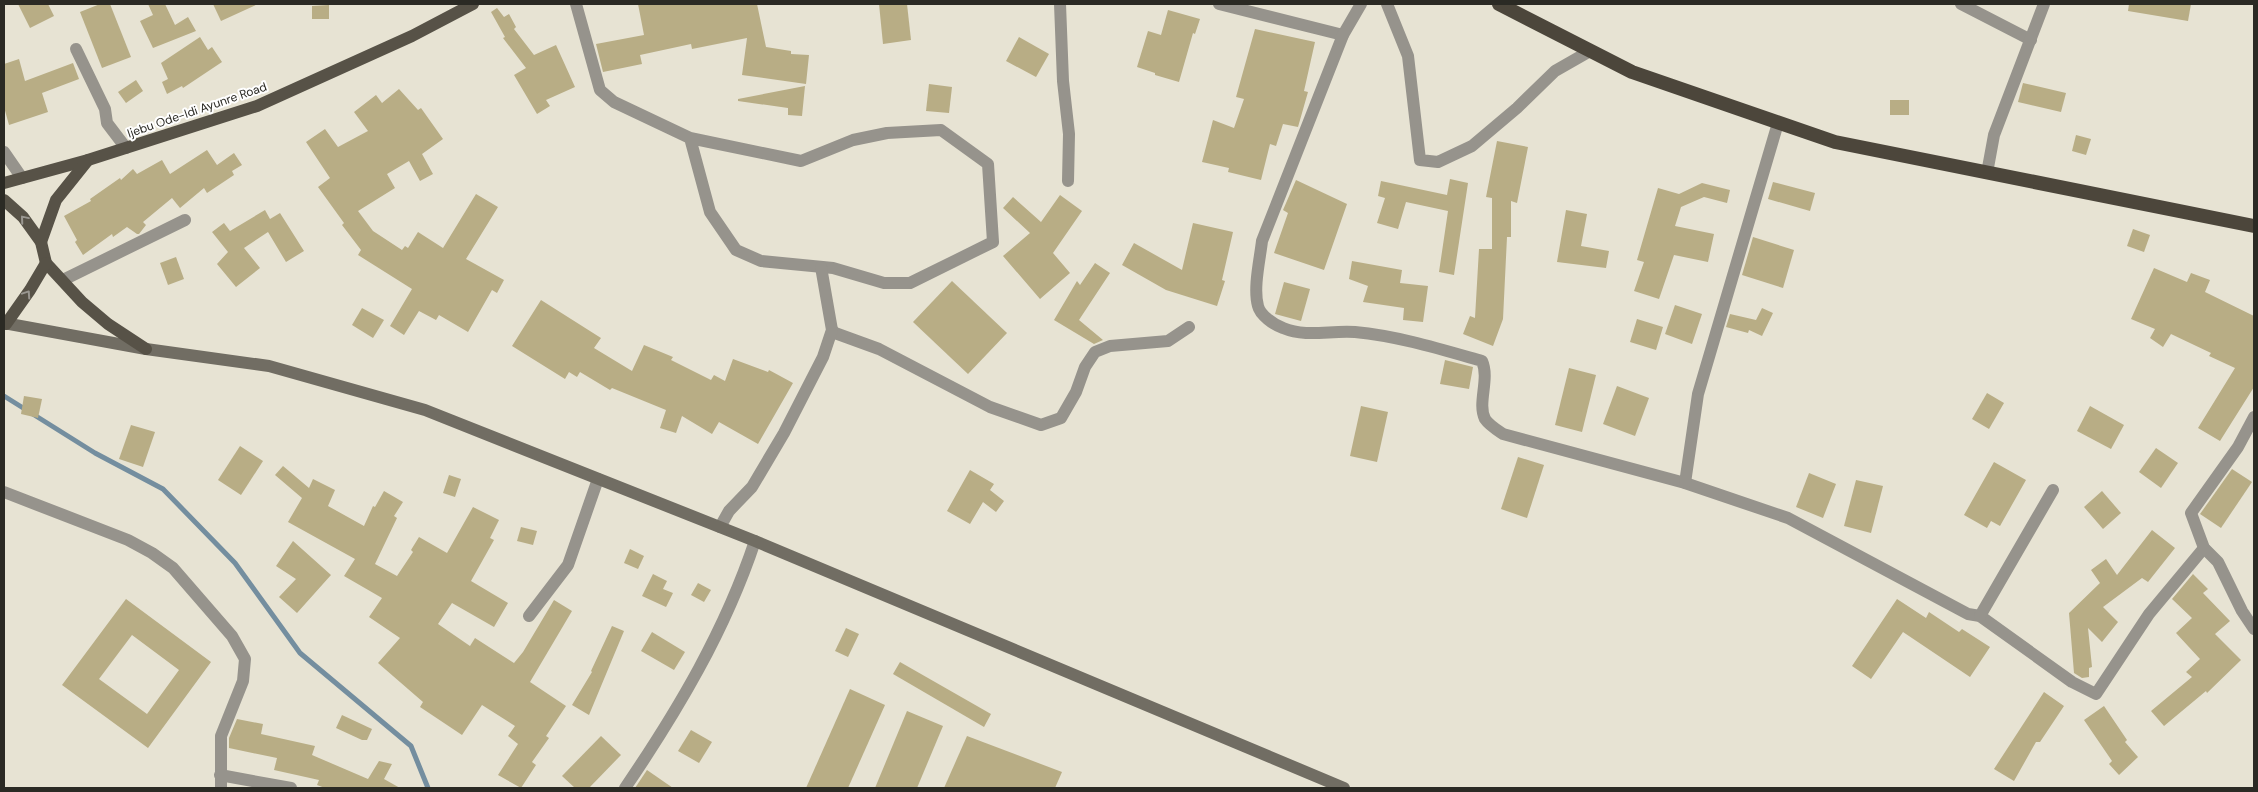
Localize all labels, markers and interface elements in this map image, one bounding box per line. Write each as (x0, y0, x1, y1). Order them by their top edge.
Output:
street label: Ijebu Ode-Idi Ayunre Road (125, 79, 269, 141)
one-way arrow (21, 216, 30, 225)
one-way arrow (21, 290, 30, 300)

